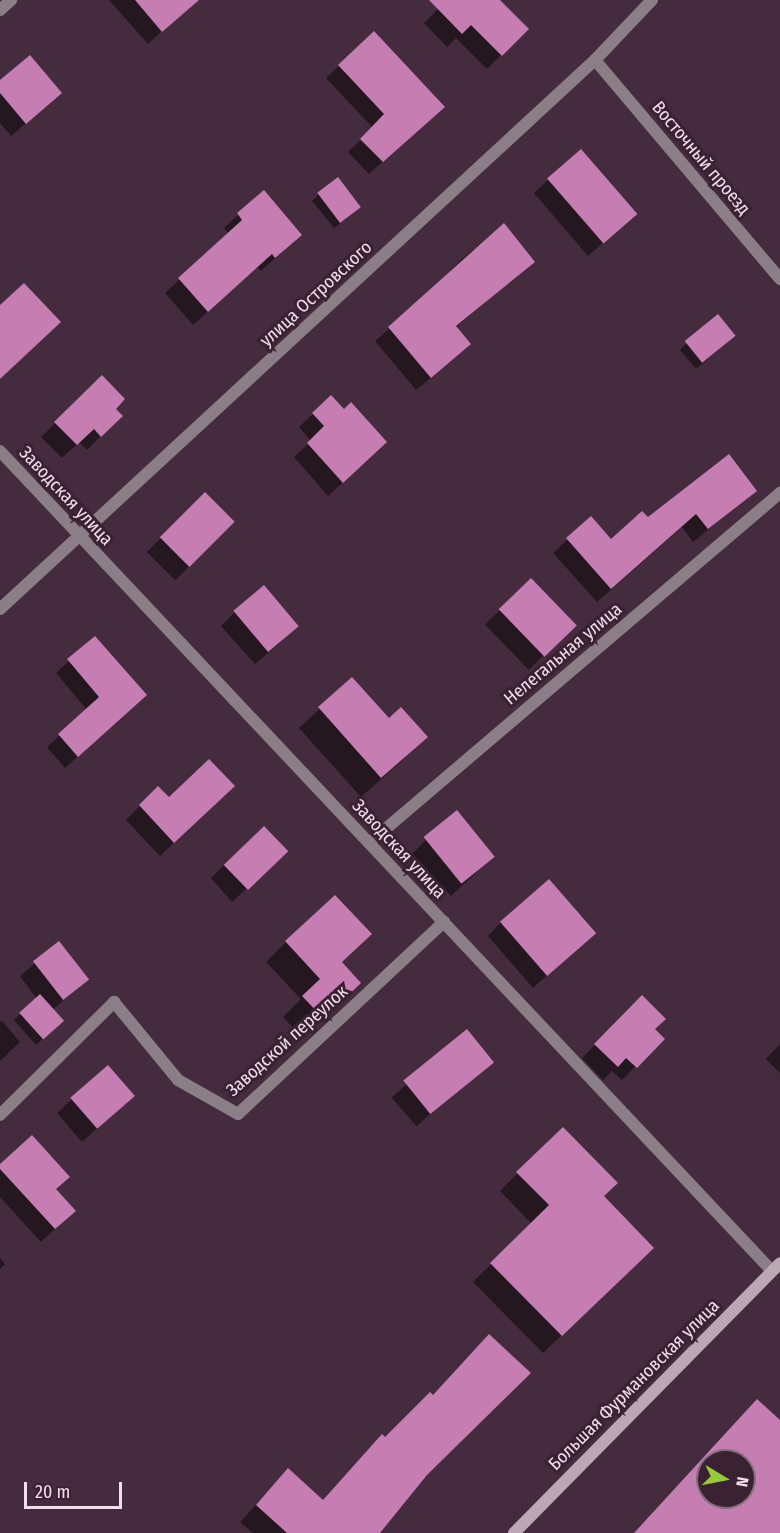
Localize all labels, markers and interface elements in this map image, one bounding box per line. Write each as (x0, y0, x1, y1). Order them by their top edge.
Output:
street label: Восточный проезд (647, 97, 755, 219)
street label: улица Островского (256, 237, 376, 351)
street label: Заводская улица (15, 442, 117, 550)
street label: Нелегальная улица (500, 598, 626, 710)
street label: Заводская улица (348, 795, 450, 903)
street label: Заводской переулок (222, 981, 352, 1101)
street label: Большая Фурмановская улица (544, 1295, 724, 1475)
north arrow (696, 1449, 756, 1509)
scale bar (27, 1470, 124, 1508)
text: N (732, 1475, 752, 1488)
text: 20 m (35, 1481, 70, 1503)

